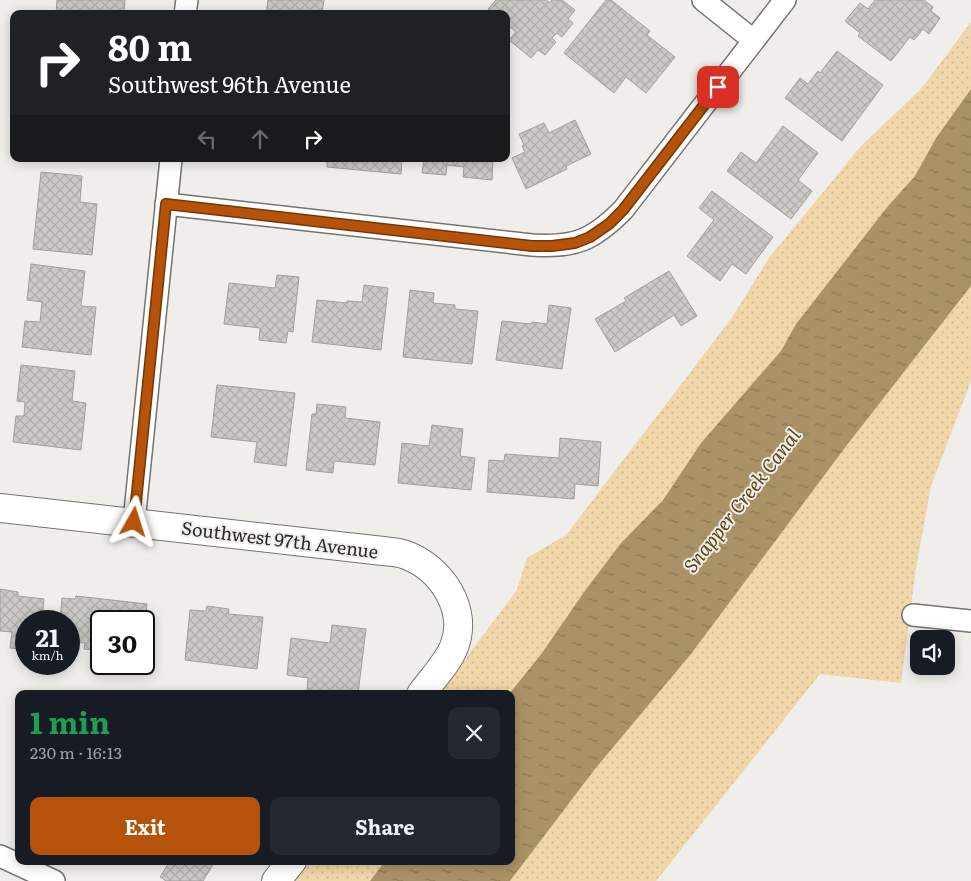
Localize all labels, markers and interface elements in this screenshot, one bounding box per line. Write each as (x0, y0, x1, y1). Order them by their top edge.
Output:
text: 80 m (108, 20, 192, 72)
icon: right (25, 30, 90, 95)
pin (697, 66, 739, 108)
text: Southwest 96th Avenue (108, 67, 351, 100)
icon: arrive (704, 73, 732, 101)
icon: left (193, 125, 221, 153)
icon: ahead (246, 125, 274, 153)
icon: right (299, 125, 327, 153)
water label: Snapper Creek Canal (676, 422, 807, 578)
position arrow (107, 495, 159, 547)
street label: Southwest 97th Avenue (180, 514, 380, 564)
speed limit sign: 30 (90, 610, 155, 675)
text: 21 (36, 618, 59, 655)
map controls (910, 630, 955, 675)
button: sound (910, 630, 955, 675)
text: km/h (32, 646, 63, 664)
text: 1 min (30, 699, 110, 743)
button: close (448, 707, 500, 759)
text: 230 m · 16:13 (30, 740, 122, 764)
button: Exit (30, 797, 260, 855)
button: Share (270, 797, 500, 855)

